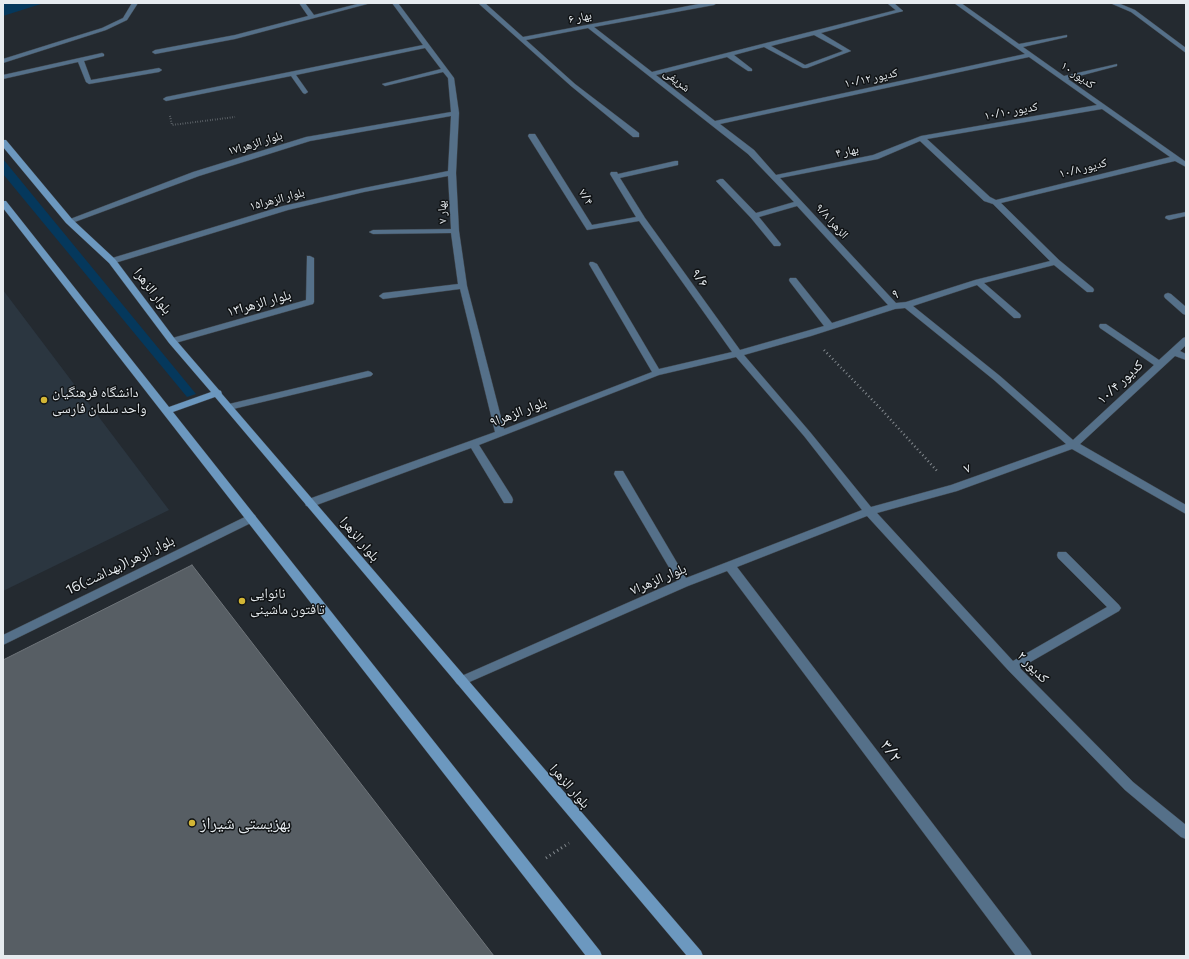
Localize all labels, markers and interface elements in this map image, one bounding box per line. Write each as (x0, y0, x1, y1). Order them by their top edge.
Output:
street label: بهار ۶ (567, 8, 593, 26)
street label: کدیور ۱۰ (1058, 58, 1098, 92)
street label: شریفی (661, 65, 693, 95)
street label: کدیور ۱۰/۱۲ (843, 65, 899, 91)
street label: کدیور ۱۰/۱۰ (983, 99, 1039, 123)
street label: بلوار الزهرا۱۷ (226, 128, 284, 158)
street label: بهار ۴ (834, 142, 860, 160)
street label: کدیور ۱۰/۸ (1058, 155, 1108, 181)
street label: بلوار الزهرا۱۵ (248, 185, 306, 213)
street label: ۷/۴ (576, 186, 596, 208)
street label: بهار ۷ (434, 200, 450, 224)
street label: الزهرا ۹/۸ (812, 200, 852, 242)
street label: بلوار الزهرا (130, 265, 176, 317)
street label: ۹/۶ (688, 265, 712, 291)
street label: ۹ (890, 285, 900, 303)
street label: بلوار الزهرا۱۳ (225, 286, 293, 320)
street label: کدیور ۱۰/۴ (1093, 356, 1147, 408)
place label: دانشگاه فرهنگیان واحد سلمان فارسی (52, 384, 147, 416)
street label: بلوار الزهرا۹ (487, 393, 549, 431)
marker: دانشگاه فرهنگیان واحد سلمان فارسی (39, 395, 49, 405)
street label: ۷ (961, 459, 973, 477)
street label: بلوار الزهرا (336, 513, 384, 565)
street label: 16بلوار الزهرا(بهداشت) (63, 532, 177, 598)
street label: بلوار الزهرا۷ (627, 560, 689, 598)
place label: نانوایی تافتون ماشینی (250, 585, 325, 618)
marker: نانوایی تافتون ماشینی (237, 596, 247, 606)
street label: ۲ کدیور (1014, 647, 1052, 687)
street label: ۳/۲ (876, 736, 906, 766)
street label: بلوار الزهرا (546, 760, 594, 812)
place label: بهزیستی شیراز (200, 813, 291, 833)
marker: بهزیستی شیراز (187, 818, 197, 828)

